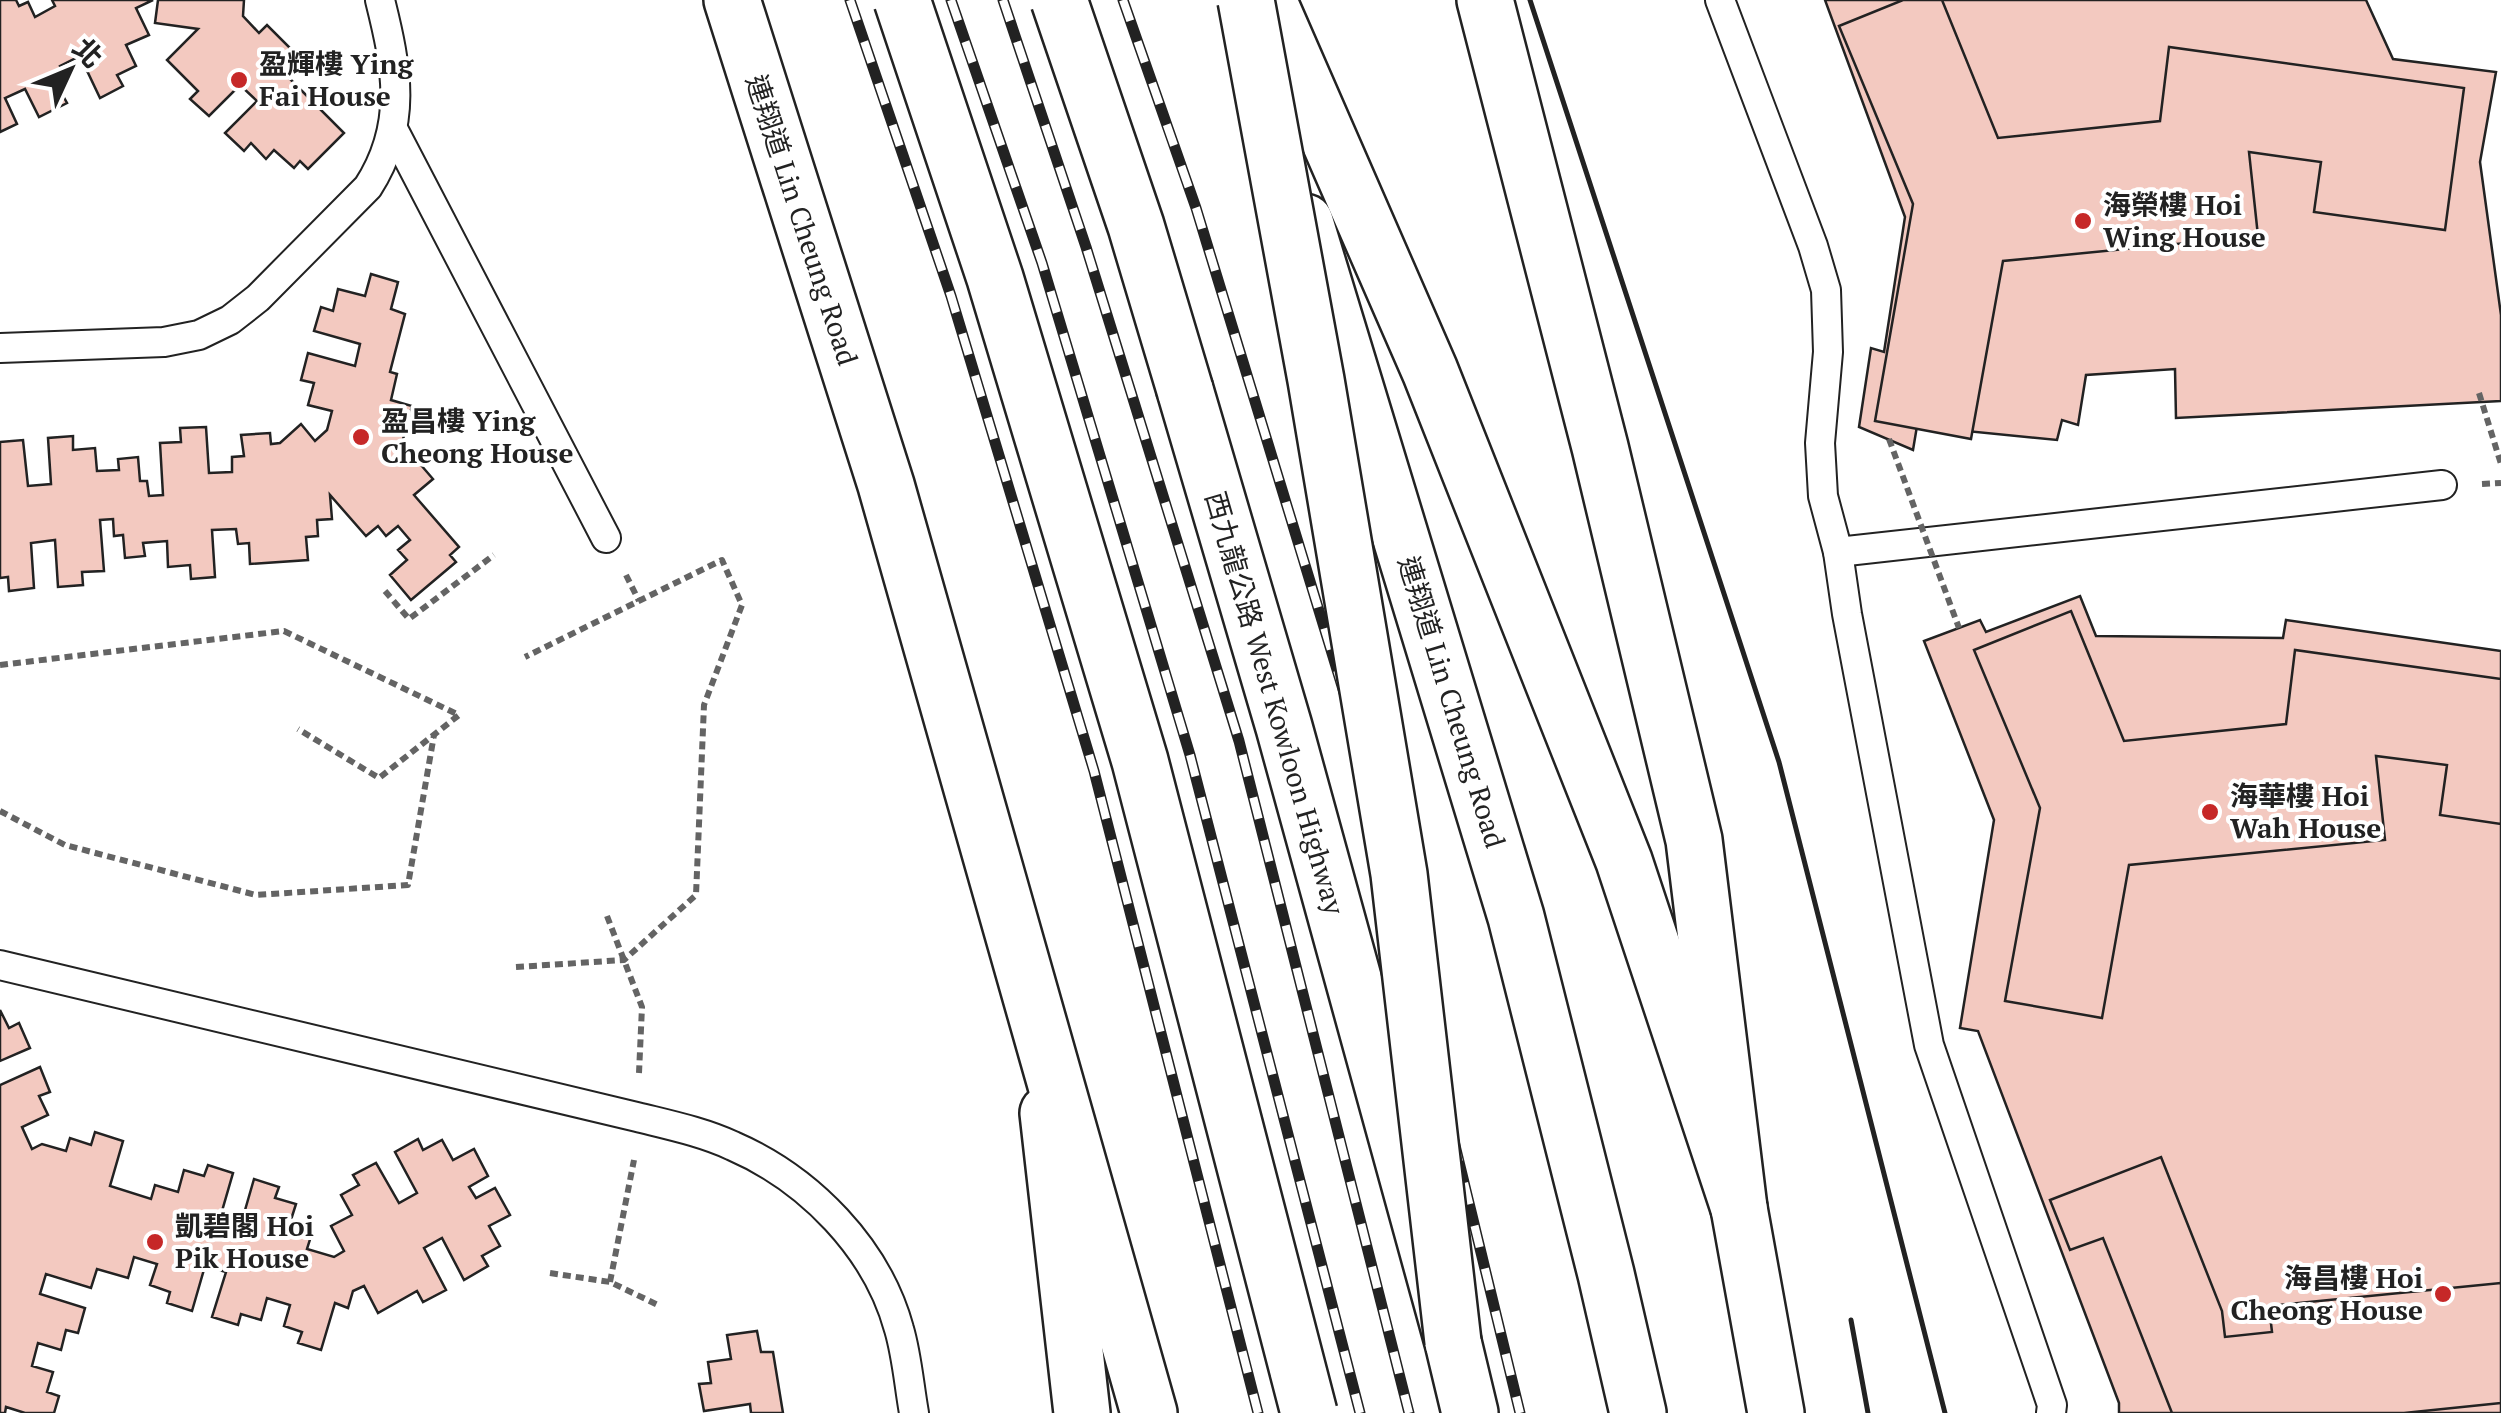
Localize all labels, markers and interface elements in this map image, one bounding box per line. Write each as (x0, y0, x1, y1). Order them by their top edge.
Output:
north arrow (20, 20, 120, 120)
text: 北 (65, 29, 111, 75)
place label: 盈輝樓 Ying Fai House (259, 45, 414, 114)
marker: 盈輝樓 Ying Fai House (228, 69, 250, 91)
street label: 連翔道 Lin Cheung Road (738, 70, 867, 370)
place label: 海榮樓 Hoi Wing House (2103, 186, 2266, 255)
marker: 海榮樓 Hoi Wing House (2072, 210, 2094, 232)
place label: 盈昌樓 Ying Cheong House (381, 402, 574, 471)
marker: 盈昌樓 Ying Cheong House (350, 426, 372, 448)
street label: 西九龍公路 West Kowloon Highway (1197, 487, 1354, 919)
street label: 連翔道 Lin Cheung Road (1390, 551, 1515, 852)
place label: 海華樓 Hoi Wah House (2230, 777, 2381, 846)
marker: 海華樓 Hoi Wah House (2199, 801, 2221, 823)
place label: 凱碧閣 Hoi Pik House (175, 1207, 314, 1276)
marker: 凱碧閣 Hoi Pik House (144, 1231, 166, 1253)
place label: 海昌樓 Hoi Cheong House (2230, 1259, 2423, 1328)
marker: 海昌樓 Hoi Cheong House (2432, 1283, 2454, 1305)

